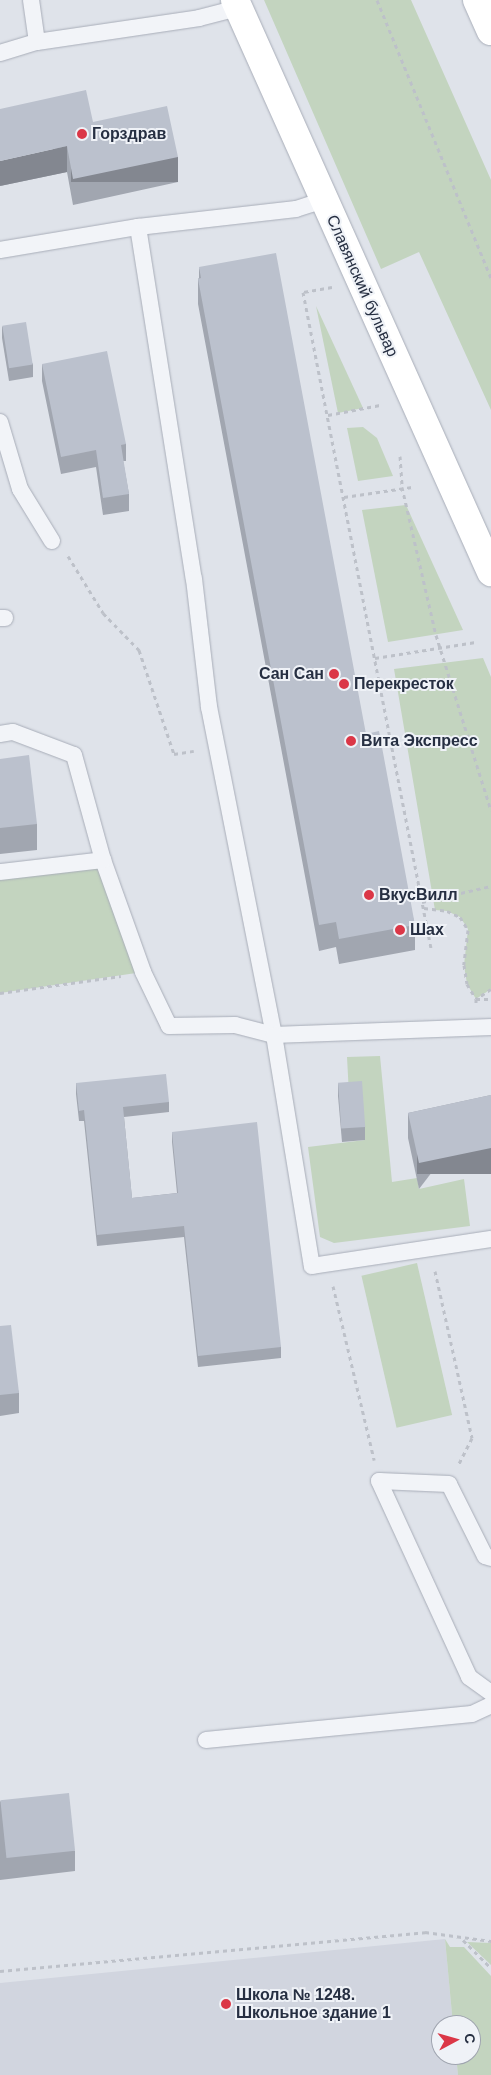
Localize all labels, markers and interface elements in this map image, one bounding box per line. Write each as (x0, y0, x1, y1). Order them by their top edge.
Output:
place label: Горздрав (92, 124, 166, 144)
marker: Горздрав (76, 128, 88, 140)
street label: Славянский бульвар (322, 212, 402, 360)
place label: Сан Сан (259, 664, 324, 684)
marker: Сан Сан (328, 668, 340, 680)
place label: Перекресток (354, 674, 454, 694)
marker: Перекресток (338, 678, 350, 690)
place label: Вита Экспресс (361, 731, 478, 751)
marker: Вита Экспресс (345, 735, 357, 747)
place label: ВкусВилл (379, 885, 458, 905)
marker: ВкусВилл (363, 889, 375, 901)
place label: Шах (410, 920, 444, 940)
marker: Шах (394, 924, 406, 936)
place label: Школа № 1248. Школьное здание 1 (236, 1985, 391, 2023)
marker: Школа № 1248. Школьное здание 1 (220, 1998, 232, 2010)
north arrow (431, 2015, 481, 2065)
text: С (461, 2033, 478, 2044)

